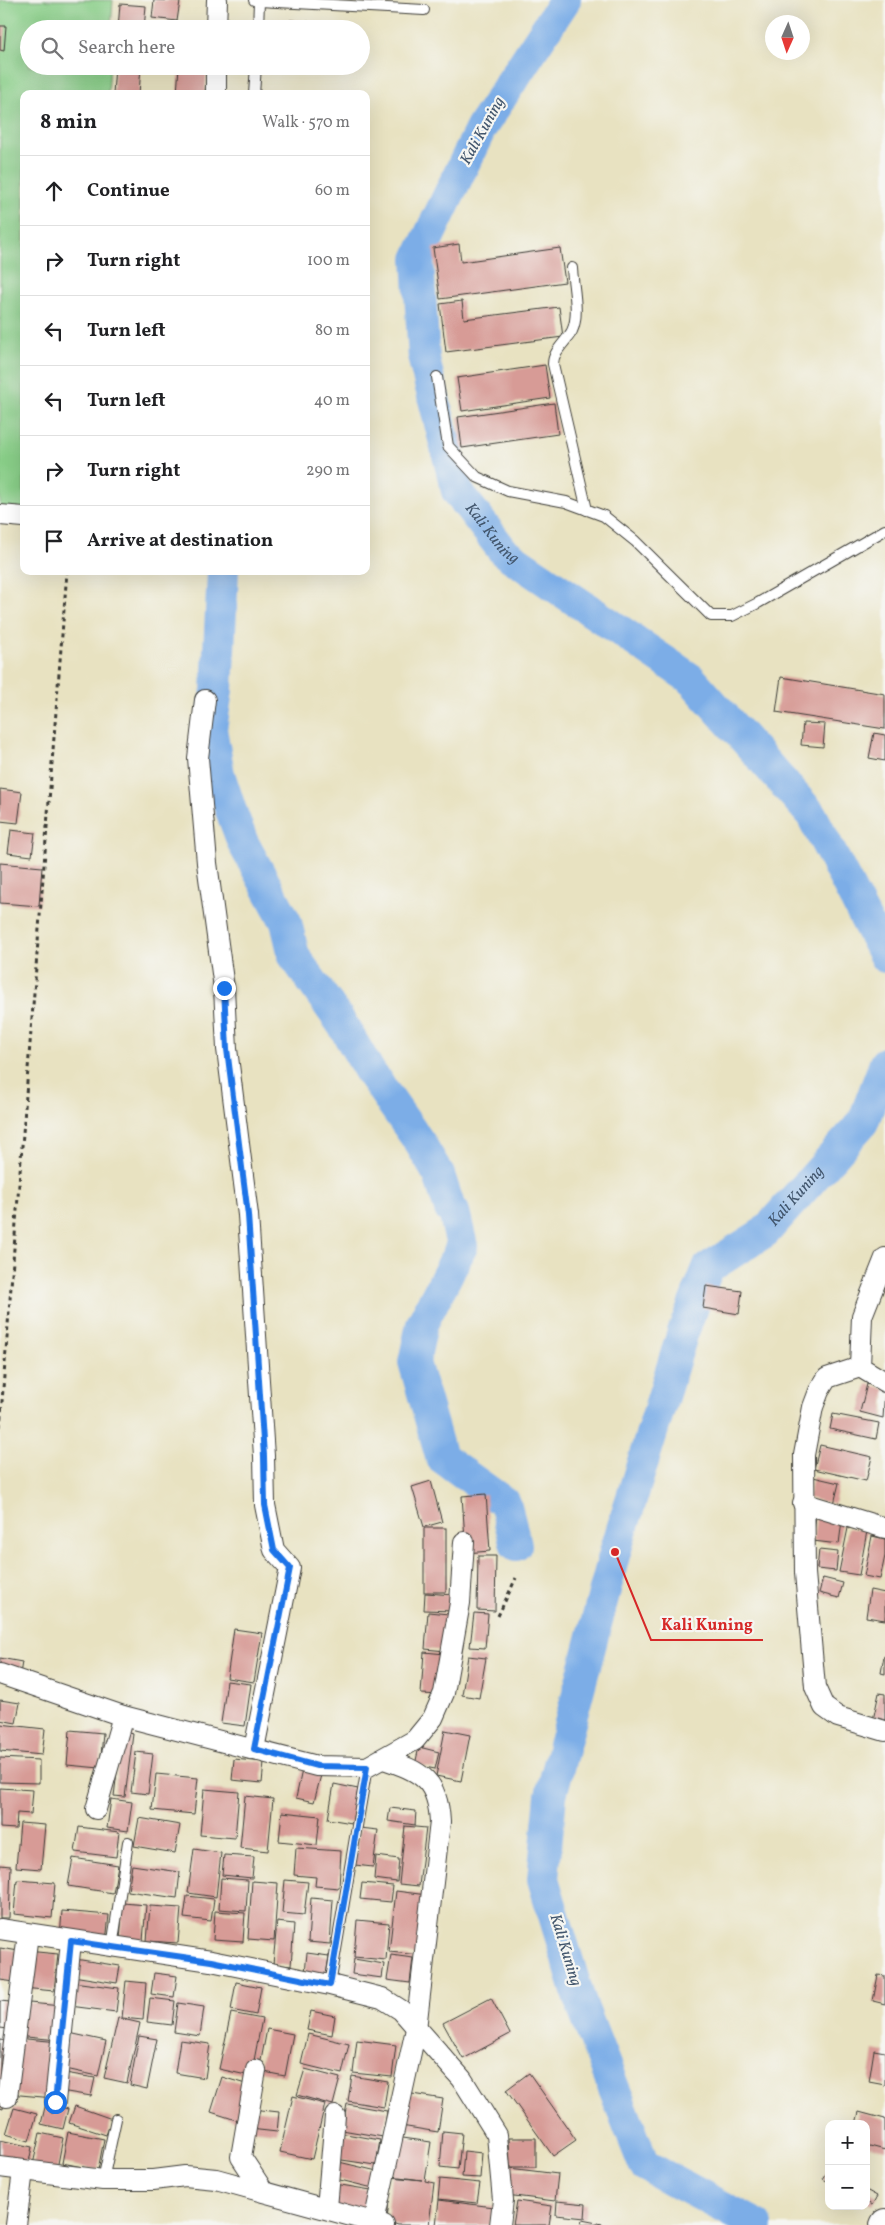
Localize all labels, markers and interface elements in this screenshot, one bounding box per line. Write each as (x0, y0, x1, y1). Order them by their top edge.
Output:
north arrow (765, 15, 810, 60)
search box (20, 20, 370, 75)
icon: search (38, 34, 66, 62)
text: Search here (78, 35, 175, 61)
water label: Kali Kuning (455, 93, 511, 169)
text: 8 min (40, 108, 97, 137)
text: Walk · 570 m (262, 112, 350, 134)
icon: ahead (40, 177, 68, 205)
text: Continue (87, 178, 170, 204)
text: 60 m (315, 180, 350, 202)
icon: right (40, 247, 68, 275)
text: Turn right (87, 248, 180, 274)
text: 100 m (307, 250, 350, 272)
icon: left (40, 317, 68, 345)
text: Turn left (87, 318, 166, 344)
text: 80 m (315, 320, 350, 342)
icon: left (40, 387, 68, 415)
text: Turn left (87, 388, 166, 414)
text: 40 m (314, 390, 350, 412)
icon: right (40, 457, 68, 485)
text: Turn right (87, 458, 180, 484)
text: 290 m (306, 460, 350, 482)
water label: Kali Kuning (459, 499, 523, 570)
icon: arrive (40, 527, 68, 555)
text: Arrive at destination (87, 528, 273, 554)
route end (213, 977, 236, 1000)
water label: Kali Kuning (764, 1161, 830, 1232)
callout: Kali Kuning (651, 1609, 763, 1640)
text: Kali Kuning (661, 1615, 753, 1637)
water label: Kali Kuning (544, 1911, 586, 1989)
route start (44, 2091, 67, 2114)
map controls (825, 2120, 870, 2210)
button: + (825, 2120, 870, 2165)
button: − (825, 2165, 870, 2210)

